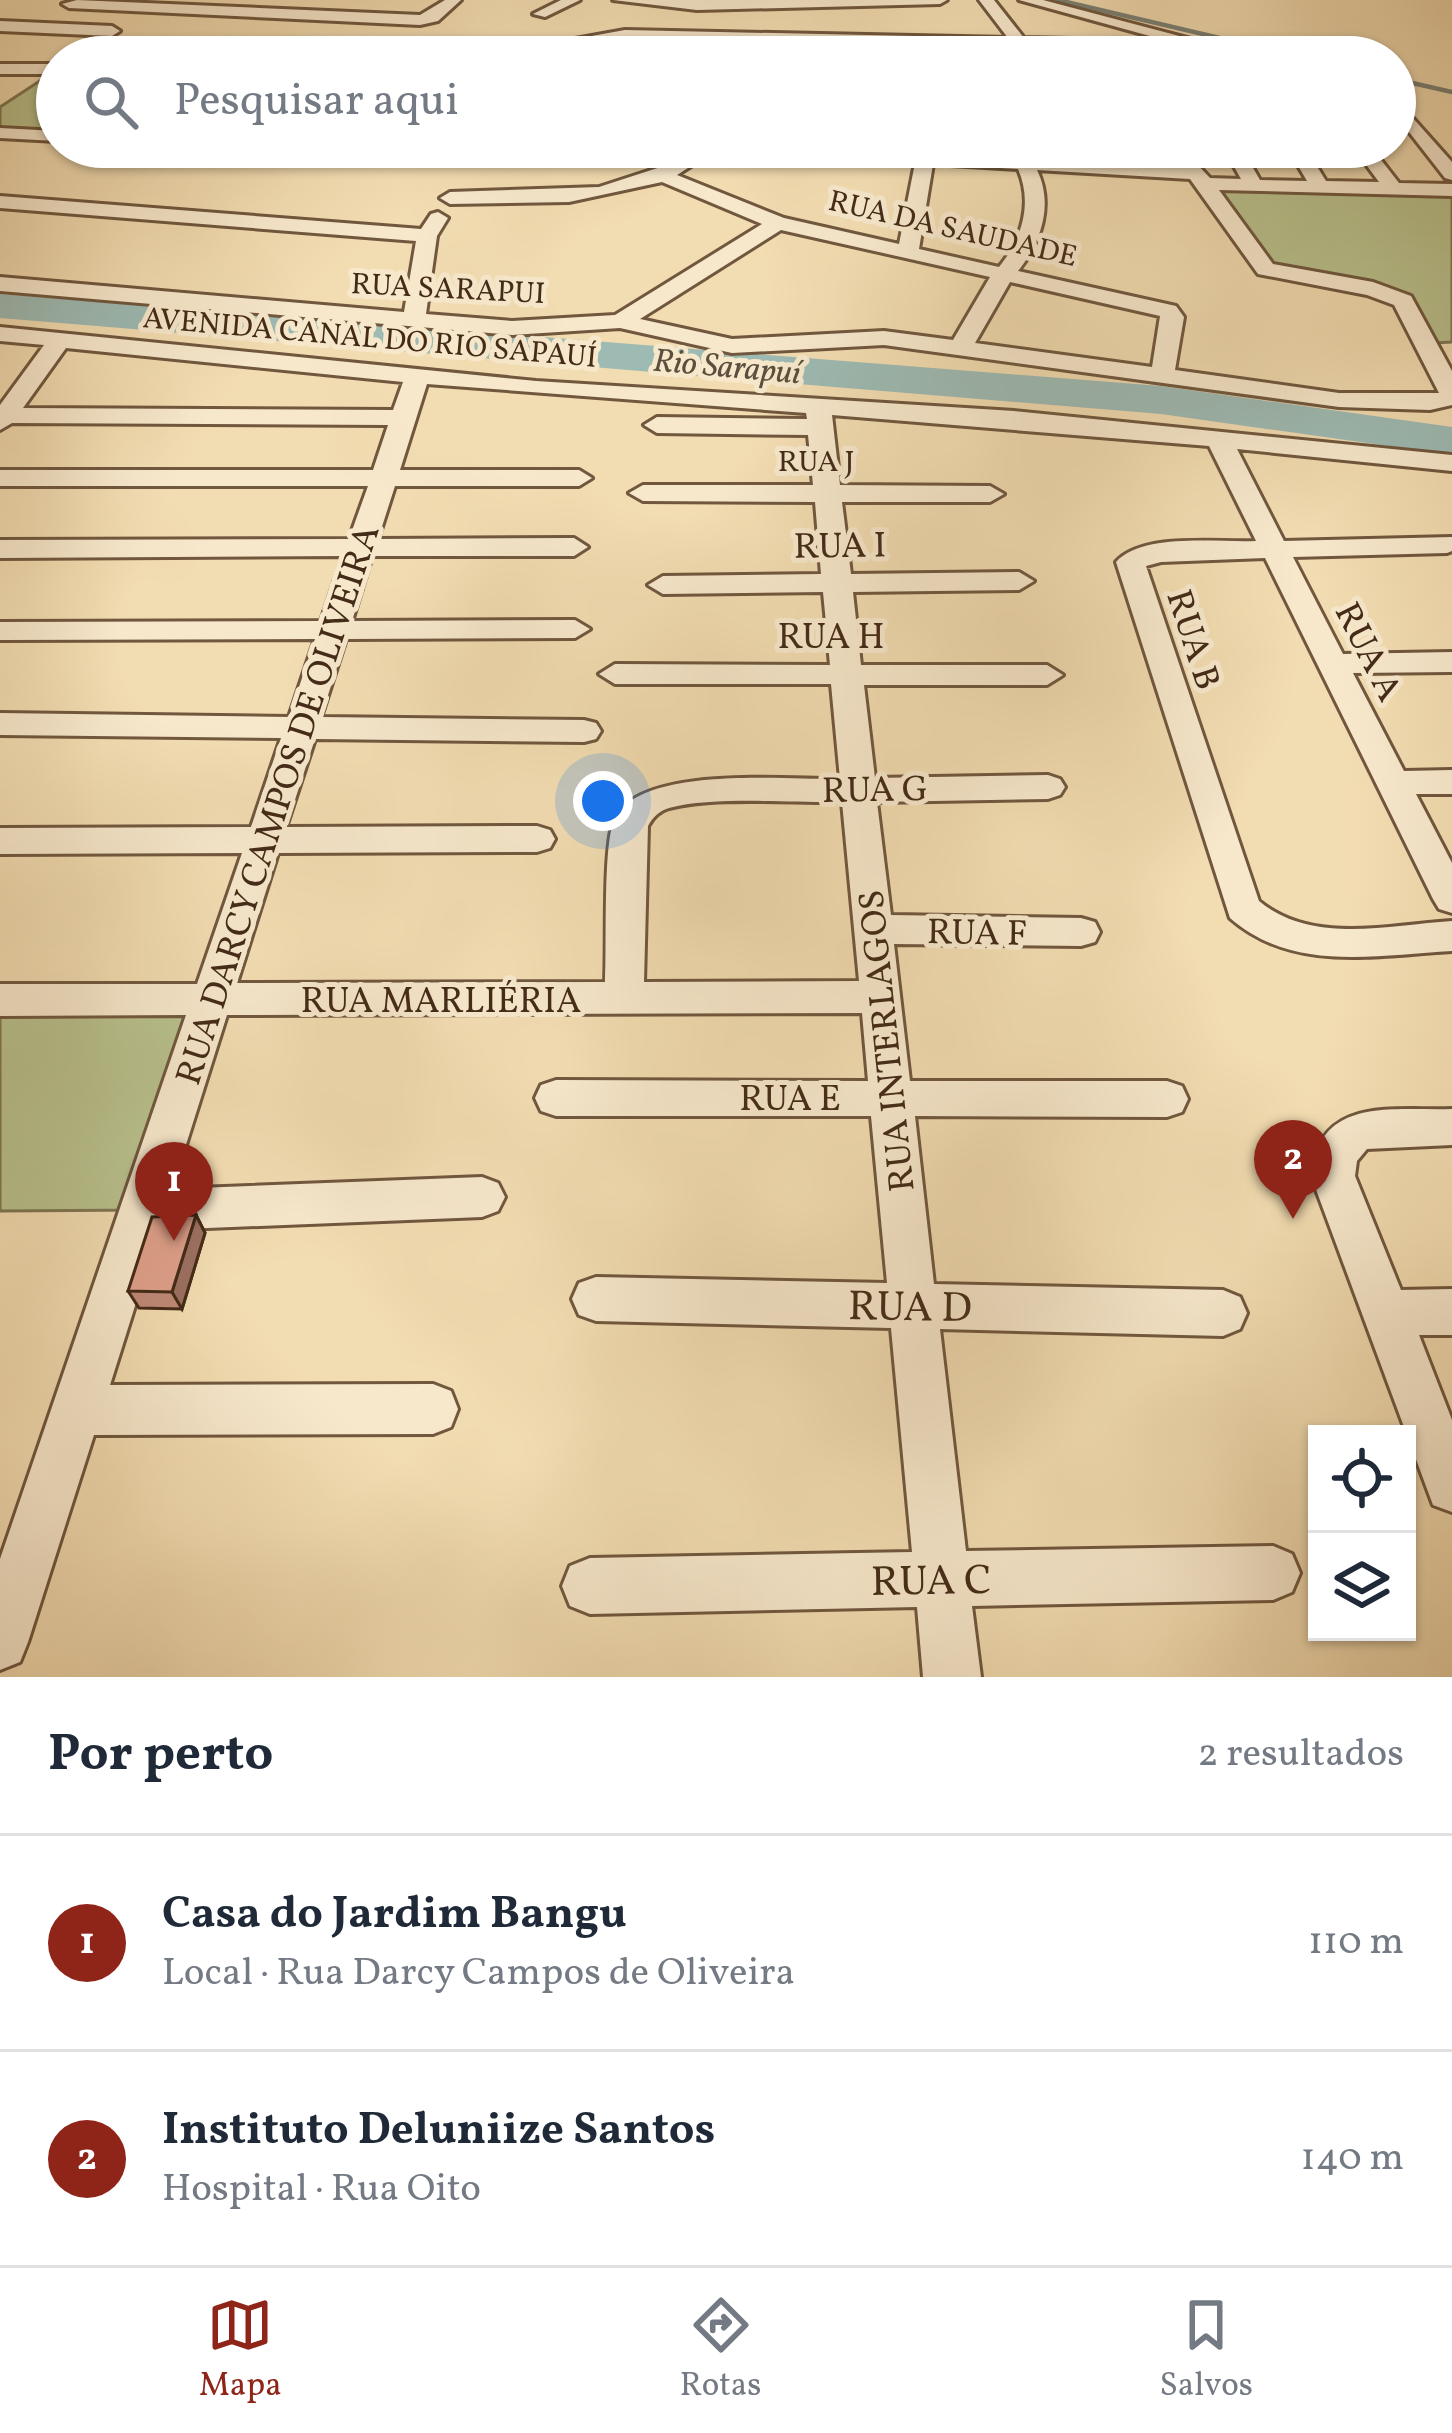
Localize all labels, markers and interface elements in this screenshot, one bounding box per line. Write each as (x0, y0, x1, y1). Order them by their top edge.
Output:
search box (36, 36, 1416, 168)
icon: search (78, 69, 144, 135)
text: Pesquisar aqui (174, 71, 459, 134)
street label: RUA DA SAUDADE (824, 181, 1081, 279)
street label: RUA SARAPUI (350, 264, 546, 316)
street label: AVENIDA CANAL DO RIO SAPAUÍ (141, 298, 599, 380)
water label: Rio Sarapuí (651, 340, 805, 399)
street label: RUA J (778, 442, 854, 484)
street label: RUA DARCY CAMPOS DE OLIVEIRA (165, 519, 394, 1092)
street label: RUA I (793, 522, 887, 574)
street label: RUA B (1152, 584, 1231, 697)
street label: RUA A (1320, 595, 1413, 711)
street label: RUA H (777, 614, 885, 664)
street label: RUA G (821, 766, 929, 818)
your location (573, 771, 633, 831)
street label: RUA INTERLAGOS (848, 887, 930, 1194)
street label: RUA F (926, 909, 1027, 961)
street label: RUA MARLIÉRIA (301, 978, 581, 1028)
street label: RUA E (739, 1076, 841, 1126)
pin: 2 (1254, 1120, 1332, 1219)
pin: 1 (135, 1142, 213, 1241)
street label: RUA D (847, 1279, 972, 1340)
map controls (1308, 1425, 1416, 1641)
button: locate (1308, 1425, 1416, 1533)
button: layers (1308, 1533, 1416, 1641)
street label: RUA C (870, 1553, 992, 1614)
text: Por perto (48, 1720, 273, 1791)
text: 2 resultados (1198, 1728, 1404, 1782)
text: Casa do Jardim Bangu (162, 1884, 627, 1947)
text: 1 (79, 1916, 95, 1970)
text: 110 m (1308, 1916, 1404, 1970)
text: Local · Rua Darcy Campos de Oliveira (162, 1947, 795, 2001)
text: Instituto Deluniize Santos (162, 2100, 715, 2163)
text: 2 (77, 2132, 97, 2186)
text: 140 m (1301, 2132, 1404, 2186)
text: Hospital · Rua Oito (162, 2163, 481, 2217)
tab: Mapa (199, 2292, 282, 2410)
tab: Rotas (680, 2292, 761, 2410)
tab: Salvos (1160, 2292, 1253, 2410)

